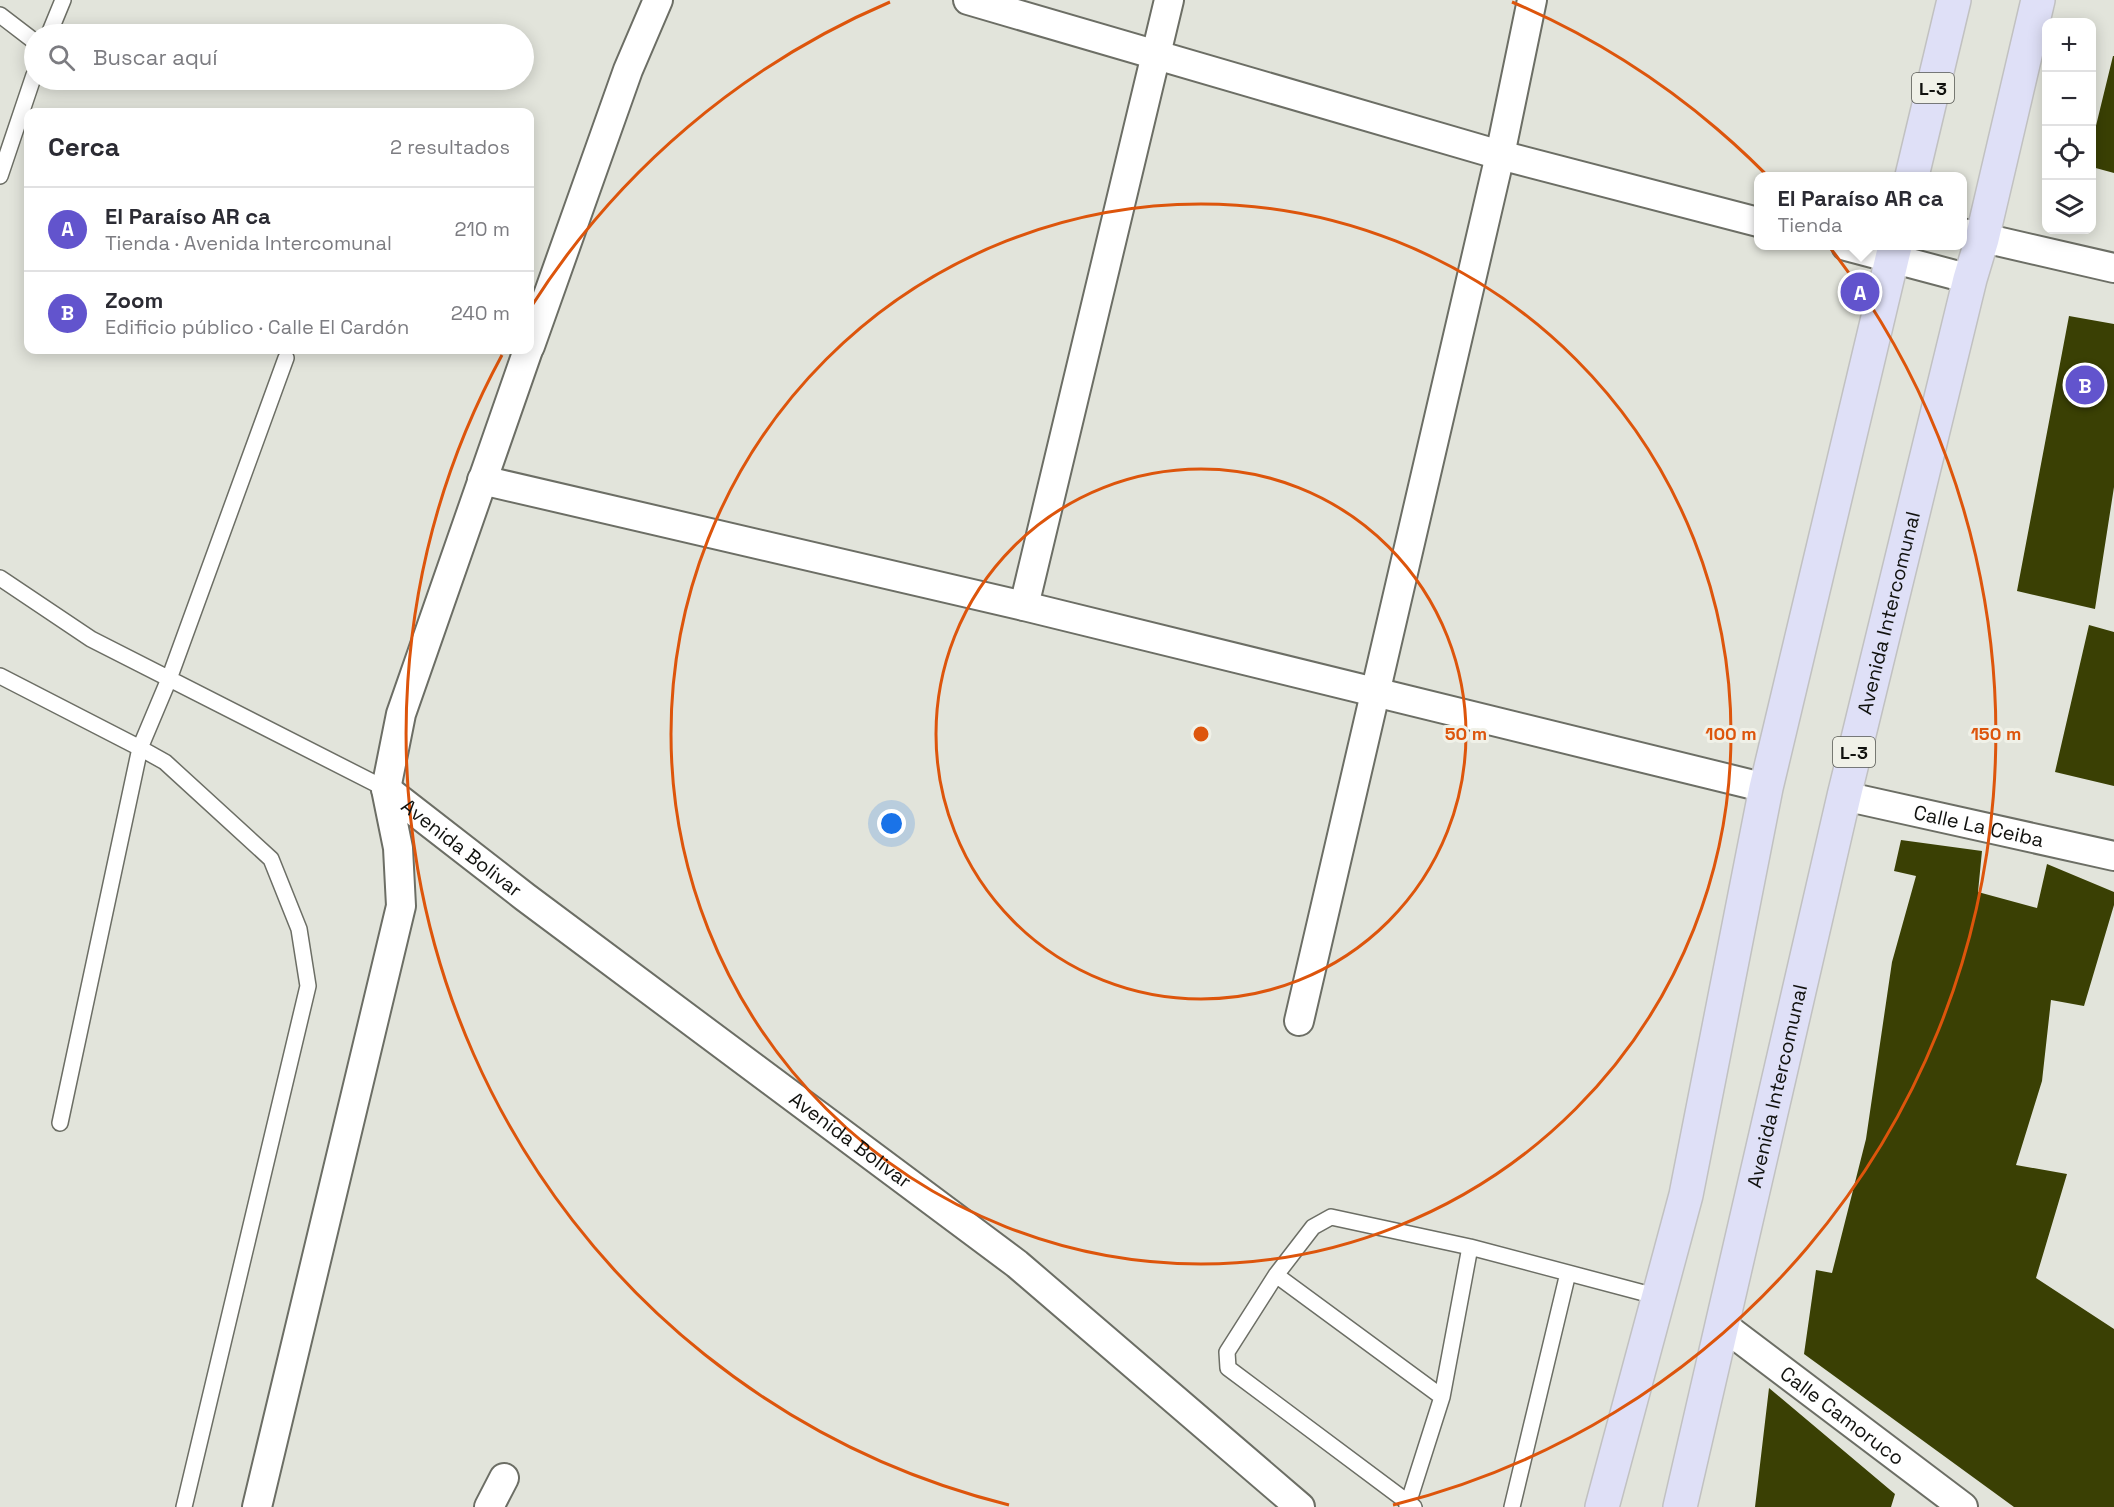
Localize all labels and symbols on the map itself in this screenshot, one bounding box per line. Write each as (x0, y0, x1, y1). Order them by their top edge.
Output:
road number: L-3 (1912, 73, 1954, 103)
pin: A (1840, 270, 1880, 314)
pin: B (2066, 362, 2104, 408)
street label: Avenida Intercomunal (1851, 509, 1926, 717)
text: 50 m (1445, 722, 1487, 745)
text: 100 m (1705, 722, 1757, 745)
text: 150 m (1971, 722, 2021, 745)
centre of rings (1191, 724, 1211, 744)
road number: L-3 (1833, 737, 1875, 767)
street label: Avenida Bolivar (396, 793, 527, 903)
street label: Calle La Ceiba (1911, 799, 2046, 853)
your location (877, 809, 906, 838)
street label: Avenida Intercomunal (1741, 982, 1813, 1190)
street label: Avenida Bolivar (784, 1086, 917, 1194)
street label: Calle Camoruco (1775, 1360, 1910, 1471)

